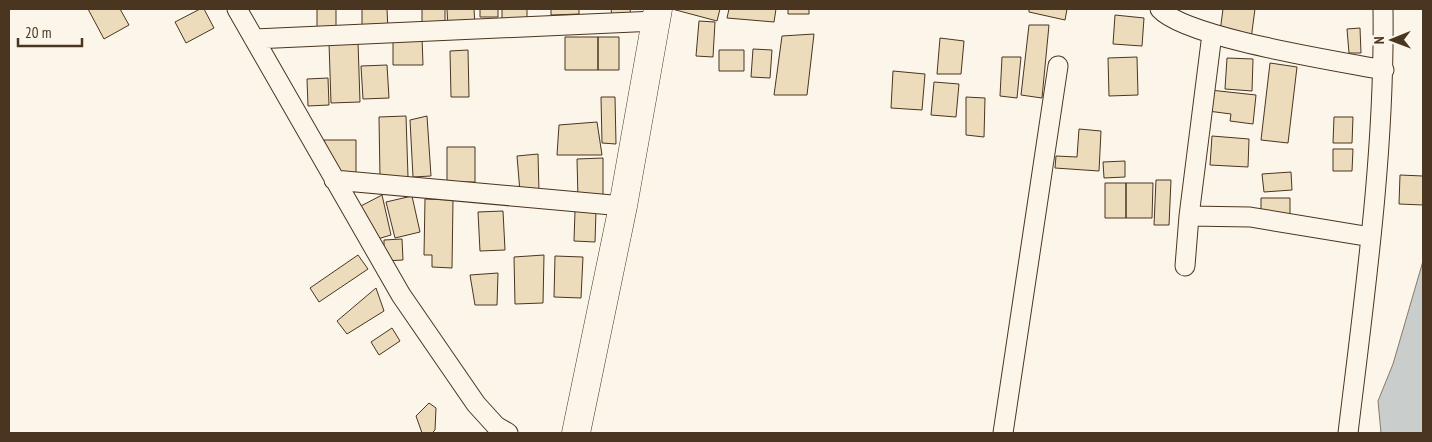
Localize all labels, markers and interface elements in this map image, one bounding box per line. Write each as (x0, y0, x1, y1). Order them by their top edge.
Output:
scale bar (18, 15, 81, 47)
north arrow (1367, 15, 1417, 65)
text: 20 m (25, 23, 51, 42)
text: N (1370, 36, 1388, 44)

